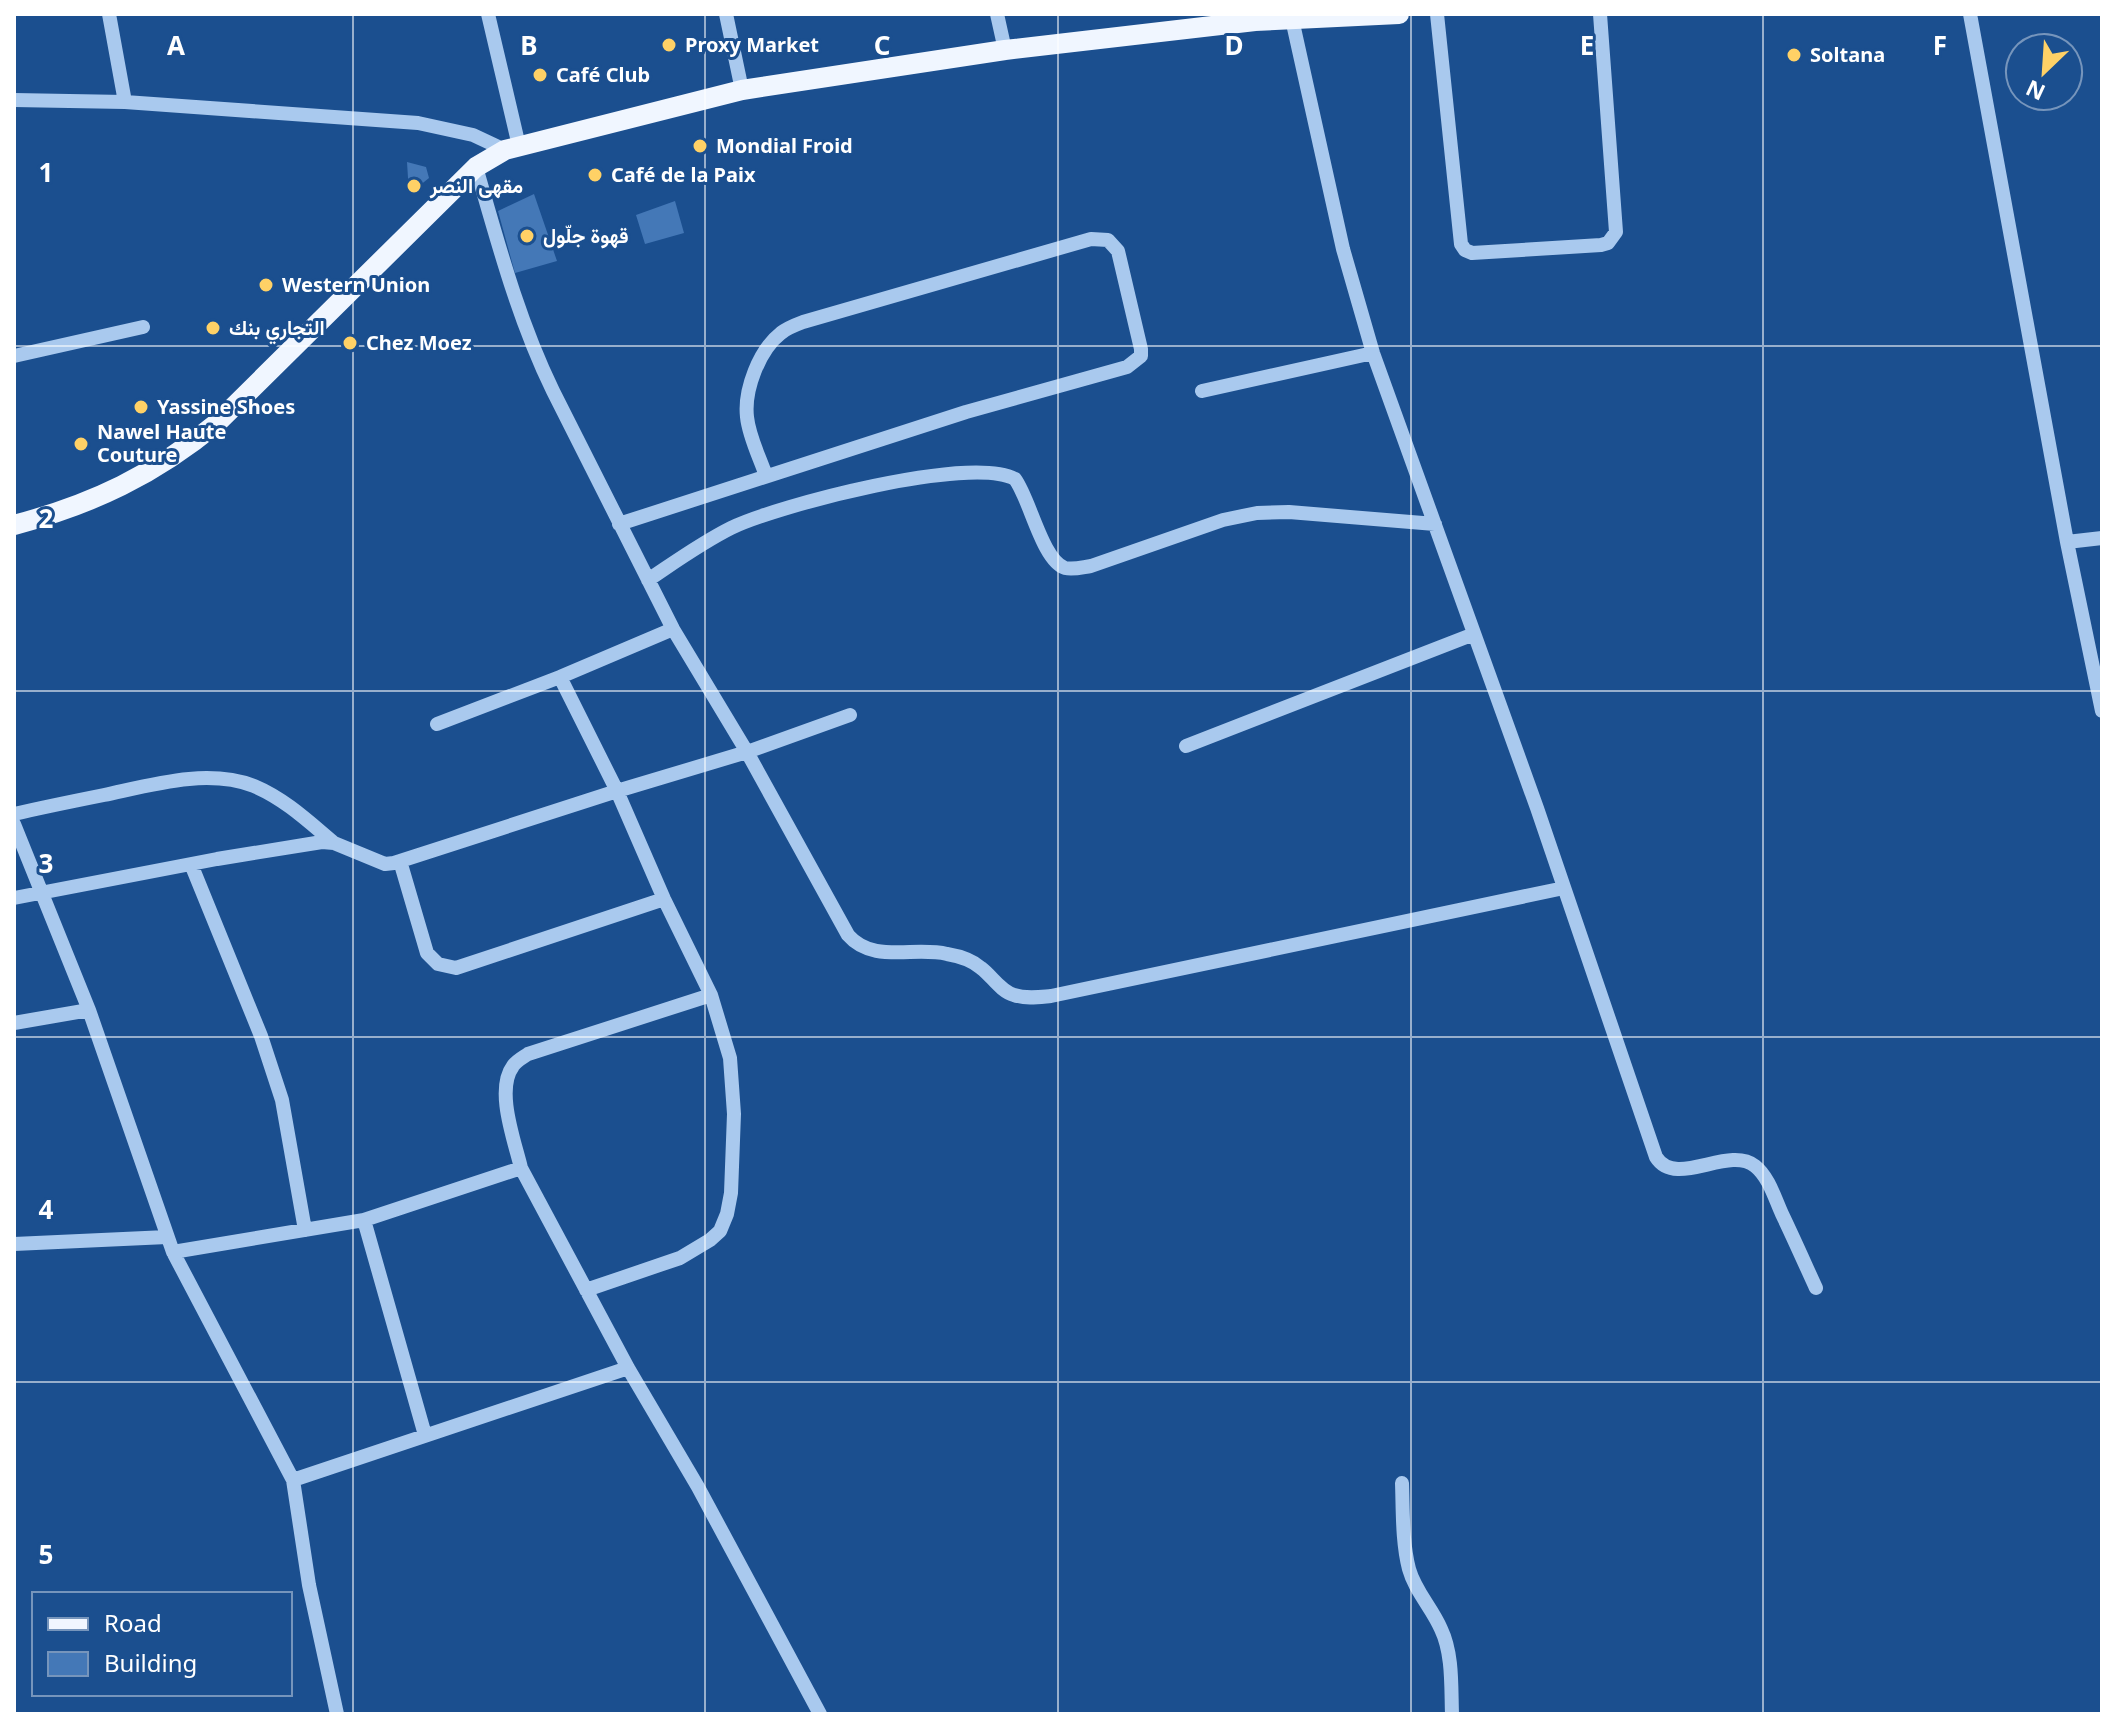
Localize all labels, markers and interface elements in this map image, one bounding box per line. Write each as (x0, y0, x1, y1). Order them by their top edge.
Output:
text: A (167, 27, 185, 63)
text: B (520, 27, 538, 63)
text: C (874, 27, 890, 63)
text: D (1224, 27, 1244, 63)
text: E (1580, 27, 1594, 63)
text: F (1933, 27, 1947, 63)
place label: Proxy Market (685, 31, 819, 58)
north arrow (2004, 32, 2084, 112)
marker: Proxy Market (660, 36, 678, 54)
place label: Soltana (1810, 41, 1885, 68)
marker: Soltana (1785, 46, 1803, 64)
place label: Café Club (556, 61, 650, 88)
marker: Café Club (531, 66, 549, 84)
text: N (2021, 74, 2050, 108)
place label: Mondial Froid (716, 132, 853, 159)
marker: Mondial Froid (691, 137, 709, 155)
text: 1 (39, 154, 53, 190)
place label: Café de la Paix (611, 161, 756, 188)
marker: Café de la Paix (586, 166, 604, 184)
place label: مقهى النصر (429, 172, 523, 199)
marker: مقهى النصر (405, 177, 423, 195)
place label: قهوة جلّول (543, 222, 629, 249)
marker: قهوة جلّول (518, 227, 536, 245)
place label: Western Union (282, 271, 430, 298)
marker: Western Union (257, 276, 275, 294)
place label: التجاري بنك (229, 314, 325, 345)
marker: التجاري بنك (204, 319, 222, 337)
place label: Chez Moez (366, 329, 472, 356)
marker: Chez Moez (341, 334, 359, 352)
place label: Yassine Shoes (157, 393, 295, 420)
marker: Yassine Shoes (132, 398, 150, 416)
place label: Nawel Haute Couture (97, 418, 226, 468)
marker: Nawel Haute Couture (72, 435, 90, 453)
text: 2 (39, 500, 54, 536)
text: 3 (39, 845, 53, 881)
text: 4 (39, 1191, 54, 1227)
text: 5 (39, 1536, 53, 1572)
legend (32, 1592, 292, 1696)
text: Road (104, 1606, 162, 1639)
text: Building (104, 1646, 197, 1679)

